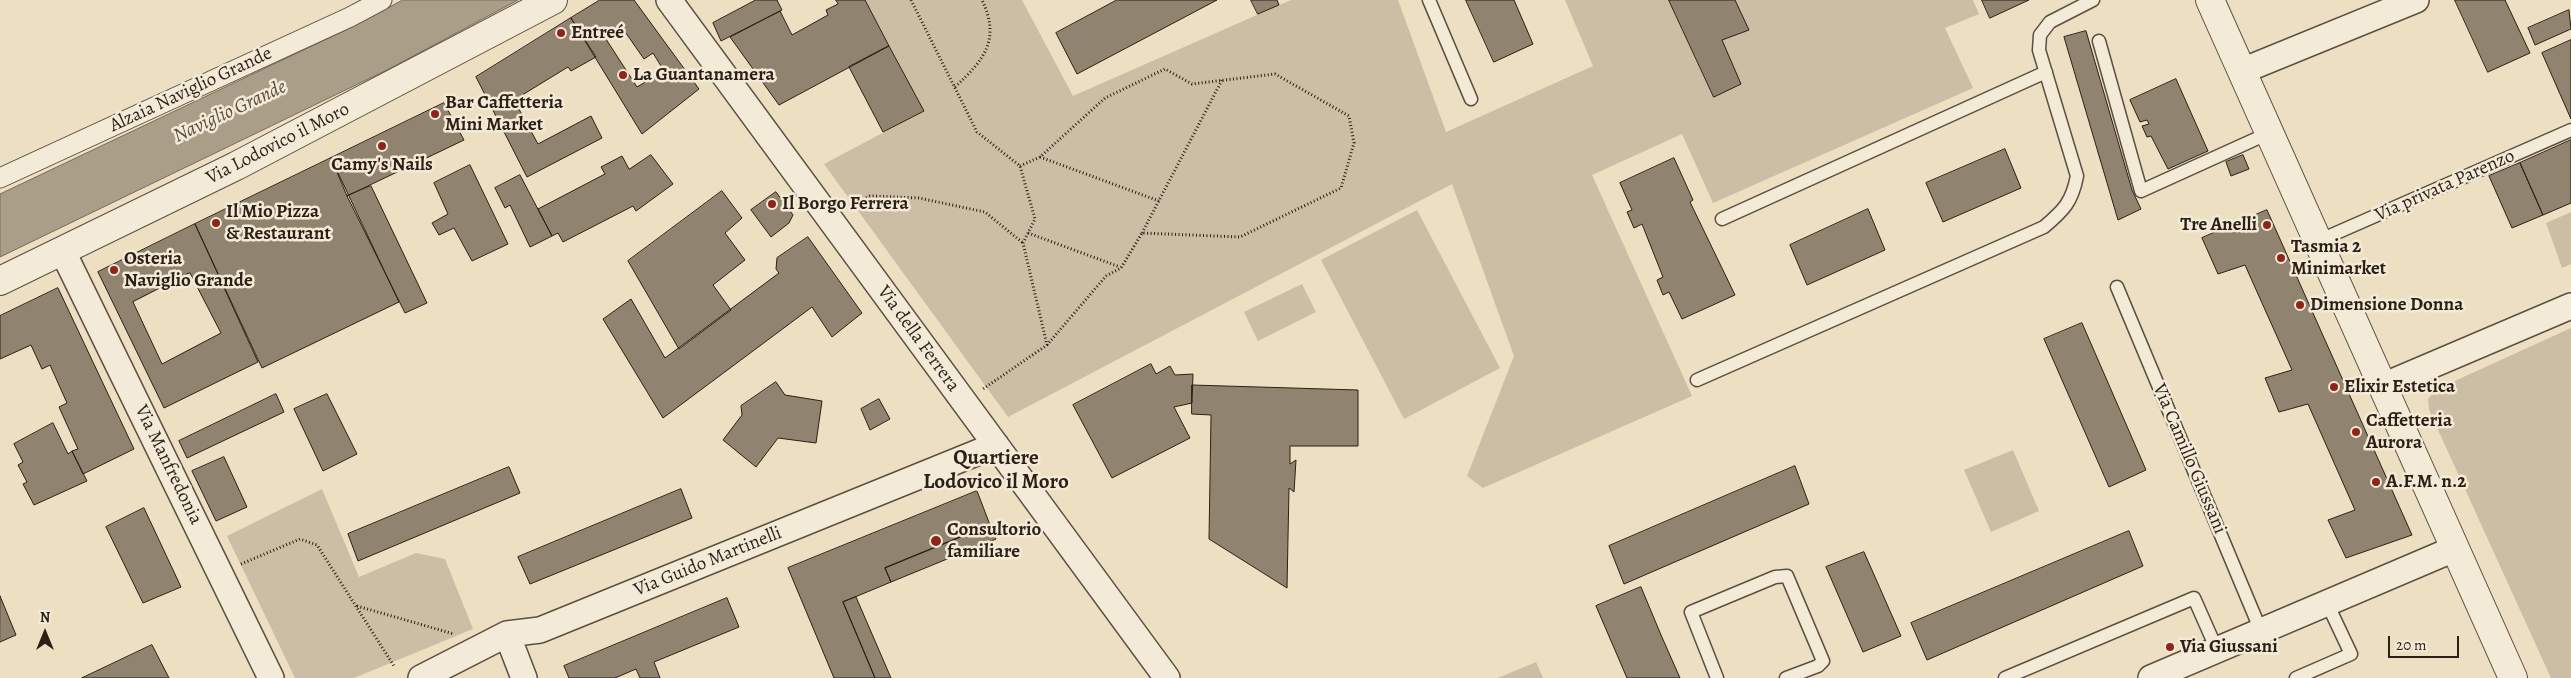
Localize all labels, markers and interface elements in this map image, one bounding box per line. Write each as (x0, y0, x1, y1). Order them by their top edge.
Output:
place label: Entreé (571, 22, 624, 44)
marker: Entreé (555, 27, 567, 39)
street label: Alzaia Naviglio Grande (106, 42, 276, 138)
place label: La Guantanamera (633, 64, 775, 86)
marker: La Guantanamera (617, 69, 629, 81)
water label: Naviglio Grande (170, 75, 290, 149)
place label: Bar Caffetteria Mini Market (445, 92, 563, 136)
street label: Via Lodovico il Moro (203, 98, 353, 190)
marker: Bar Caffetteria Mini Market (429, 108, 441, 120)
marker: Camy's Nails (376, 140, 388, 152)
street label: Via privata Parenzo (2372, 145, 2518, 227)
place label: Camy's Nails (331, 154, 433, 176)
place label: Il Borgo Ferrera (782, 193, 909, 215)
marker: Il Borgo Ferrera (766, 198, 778, 210)
place label: Il Mio Pizza & Restaurant (226, 201, 331, 245)
place label: Tre Anelli (2180, 214, 2257, 236)
marker: Il Mio Pizza & Restaurant (210, 217, 222, 229)
marker: Tre Anelli (2261, 219, 2273, 231)
place label: Tasmia 2 Minimarket (2291, 236, 2386, 280)
place label: Osteria Naviglio Grande (124, 248, 253, 292)
marker: Tasmia 2 Minimarket (2275, 252, 2287, 264)
marker: Osteria Naviglio Grande (108, 264, 120, 276)
street label: Via della Ferrera (872, 281, 964, 397)
place label: Dimensione Donna (2310, 294, 2463, 316)
marker: Dimensione Donna (2294, 299, 2306, 311)
place label: Elixir Estetica (2344, 376, 2455, 398)
street label: Via Camillo Giussani (2147, 380, 2231, 538)
marker: Elixir Estetica (2328, 381, 2340, 393)
street label: Via Manfredonia (129, 402, 207, 528)
place label: Caffetteria Aurora (2366, 410, 2452, 454)
marker: Caffetteria Aurora (2350, 426, 2362, 438)
district label: Quartiere Lodovico il Moro (923, 446, 1069, 496)
place label: A.F.M. n.2 (2386, 471, 2466, 493)
marker: A.F.M. n.2 (2370, 476, 2382, 488)
place label: Consultorio familiare (947, 519, 1041, 563)
street label: Via Guido Martinelli (631, 522, 785, 602)
marker: Consultorio familiare (929, 534, 943, 548)
north arrow (20, 608, 70, 658)
text: N (40, 608, 50, 627)
scale bar (2391, 626, 2462, 658)
text: 20 m (2396, 635, 2427, 655)
place label: Via Giussani (2180, 636, 2278, 658)
marker: Via Giussani (2164, 641, 2176, 653)

